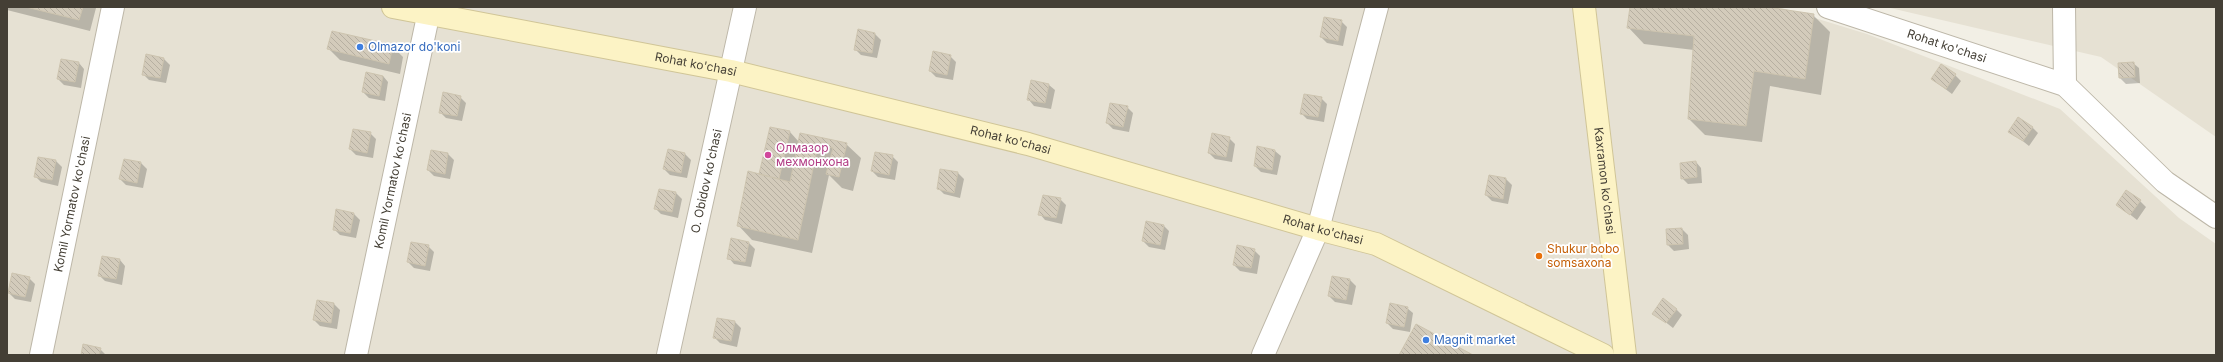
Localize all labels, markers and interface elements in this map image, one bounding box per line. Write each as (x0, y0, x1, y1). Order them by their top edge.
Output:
street label: Rohat ko'chasi (1905, 26, 1989, 66)
place label: Olmazor do'koni (368, 39, 460, 54)
marker: Olmazor do'koni (355, 42, 365, 52)
street label: Rohat ko'chasi (654, 49, 738, 79)
street label: Komil Yormatov ko'chasi (371, 111, 414, 250)
street label: Rohat ko'chasi (969, 122, 1053, 157)
street label: Kaxramon ko'chasi (1591, 126, 1619, 235)
street label: O. Obidov ko'chasi (687, 128, 725, 235)
street label: Komil Yormatov ko'chasi (50, 135, 93, 273)
place label: Олмазор мехмонхона (776, 140, 849, 169)
marker: Олмазор мехмонхона (763, 150, 773, 160)
street label: Rohat ko'chasi (1281, 211, 1365, 247)
place label: Shukur bobo somsaxona (1547, 241, 1620, 270)
marker: Shukur bobo somsaxona (1534, 251, 1544, 261)
place label: Magnit market (1434, 332, 1516, 347)
marker: Magnit market (1421, 335, 1431, 345)

